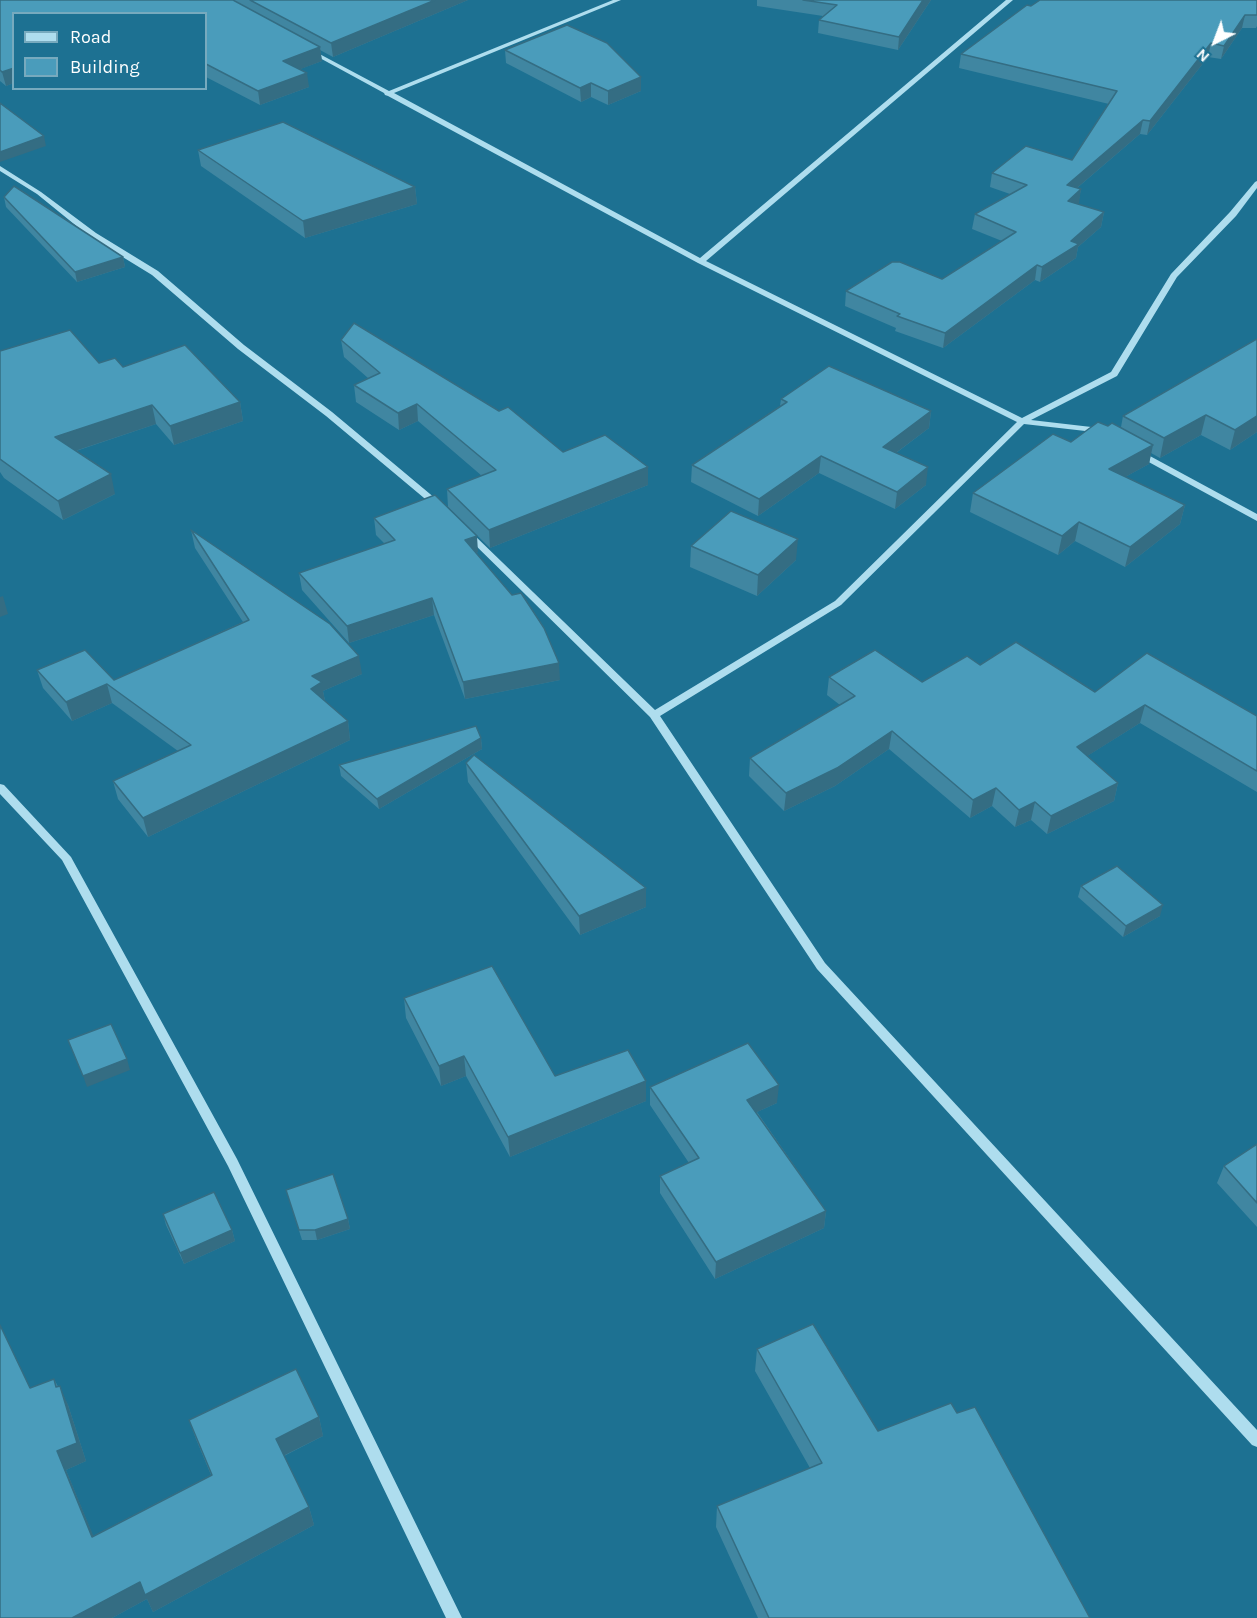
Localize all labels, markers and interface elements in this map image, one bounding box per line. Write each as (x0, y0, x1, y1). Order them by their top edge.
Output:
legend (12, 12, 207, 90)
north arrow (1185, 12, 1245, 72)
text: Road (70, 26, 111, 48)
text: N (1192, 45, 1213, 67)
text: Building (70, 56, 140, 78)

